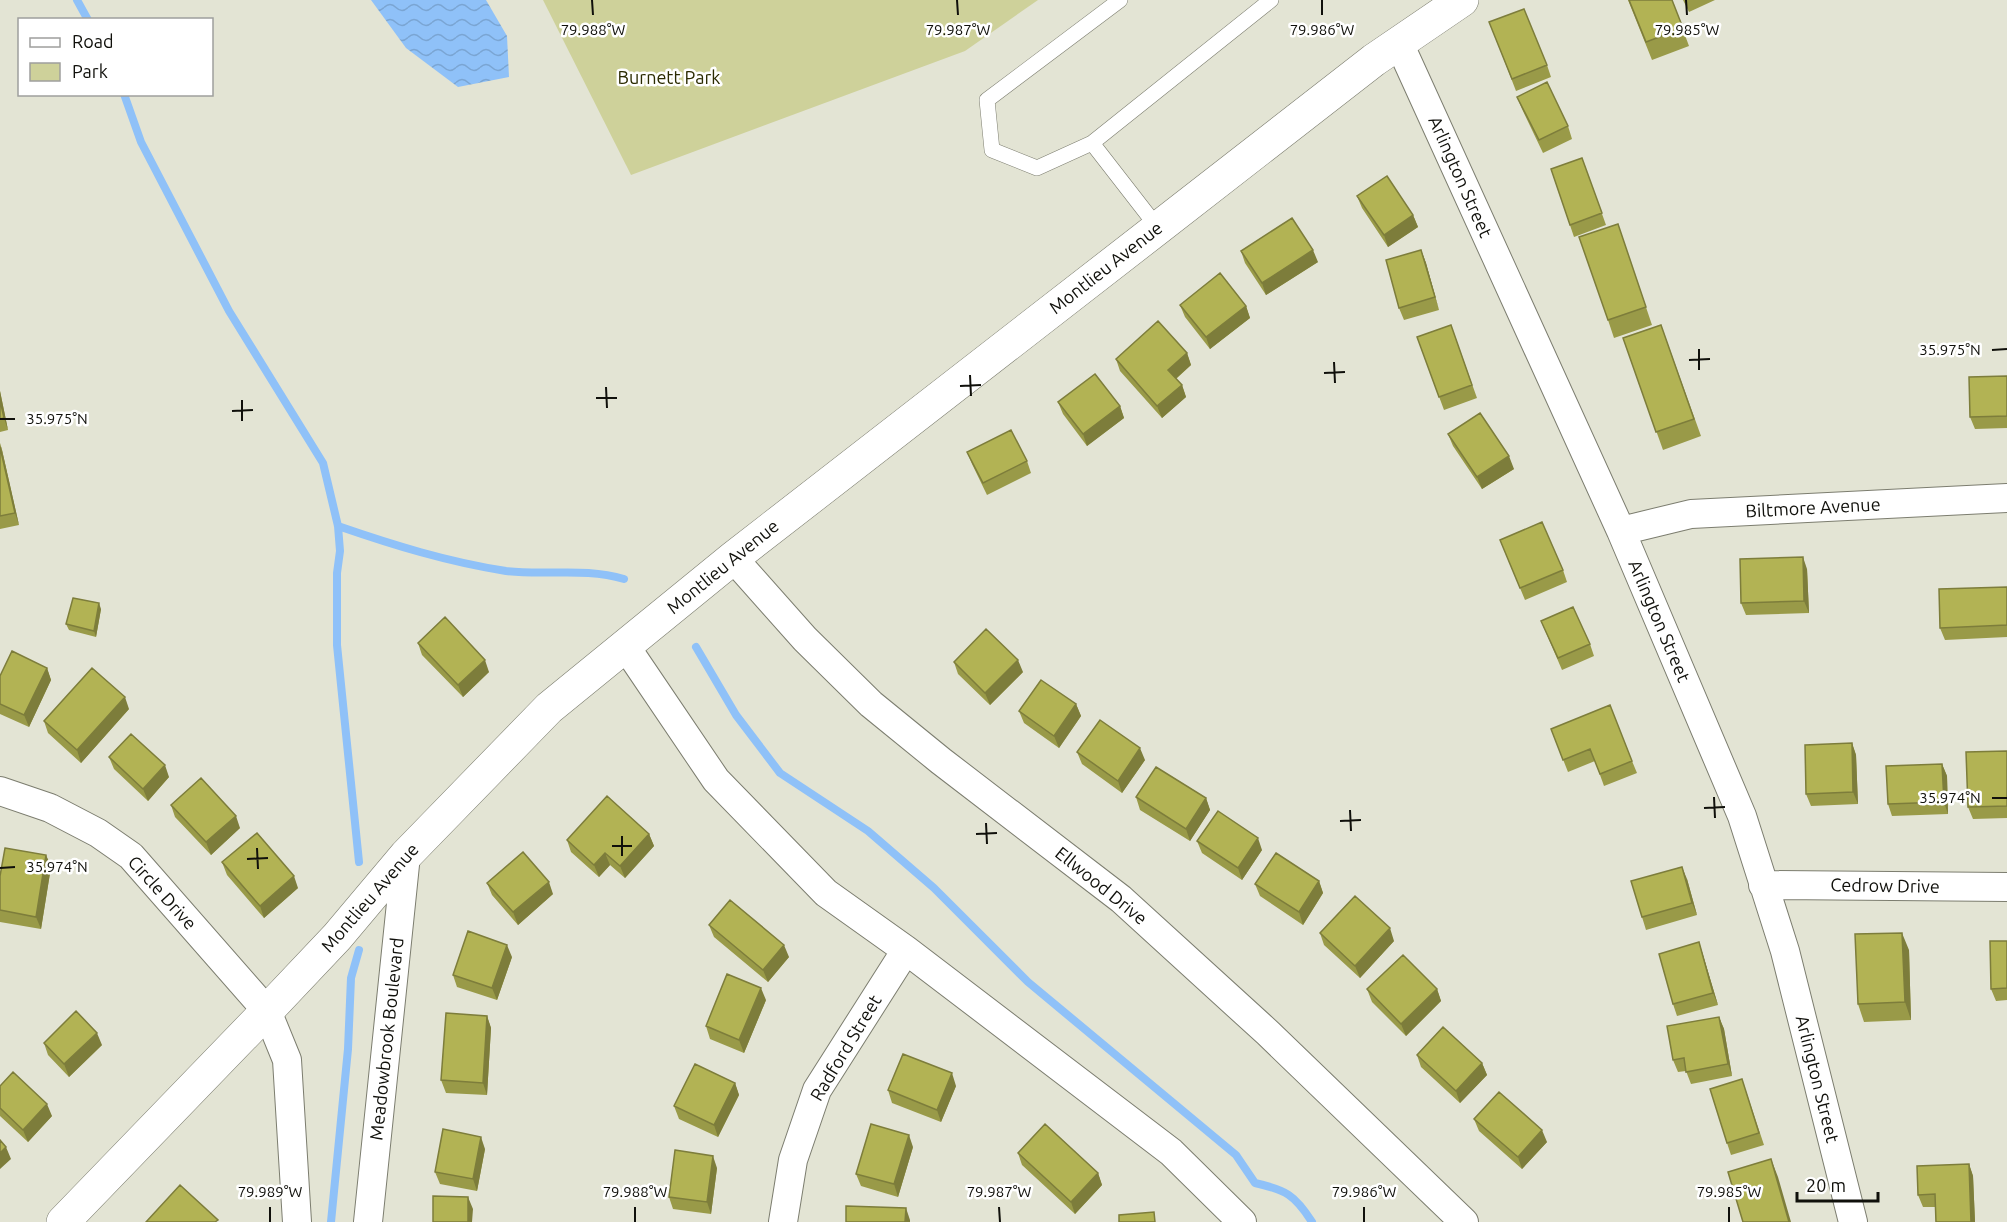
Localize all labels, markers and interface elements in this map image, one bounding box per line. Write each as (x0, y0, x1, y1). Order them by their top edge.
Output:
legend (18, 18, 213, 96)
text: 79.988°W (561, 21, 625, 38)
text: 79.987°W (926, 21, 990, 38)
text: 79.986°W (1290, 21, 1354, 38)
text: 79.985°W (1655, 21, 1719, 38)
text: Road (72, 31, 114, 51)
text: Park (72, 61, 108, 81)
park label: Burnett Park (618, 67, 720, 87)
street label: Arlington Street (1425, 113, 1497, 240)
street label: Montlieu Avenue (1045, 217, 1166, 317)
text: 35.975°N (1919, 341, 1981, 358)
text: 35.975°N (26, 410, 88, 427)
street label: Biltmore Avenue (1745, 493, 1881, 521)
street label: Montlieu Avenue (663, 515, 782, 617)
street label: Arlington Street (1625, 557, 1695, 685)
text: 35.974°N (1919, 789, 1981, 806)
street label: Montlieu Avenue (317, 839, 422, 956)
street label: Ellwood Drive (1052, 842, 1151, 928)
street label: Circle Drive (125, 851, 201, 933)
text: 35.974°N (26, 858, 88, 875)
street label: Cedrow Drive (1830, 874, 1940, 896)
street label: Meadowbrook Boulevard (365, 937, 407, 1141)
street label: Radford Street (806, 991, 885, 1104)
street label: Arlington Street (1792, 1013, 1843, 1144)
scale bar (1797, 1165, 1878, 1203)
text: 20 m (1806, 1175, 1846, 1195)
text: 79.989°W (238, 1183, 302, 1200)
text: 79.988°W (603, 1183, 667, 1200)
text: 79.987°W (967, 1183, 1031, 1200)
text: 79.986°W (1332, 1183, 1396, 1200)
text: 79.985°W (1697, 1183, 1761, 1200)

